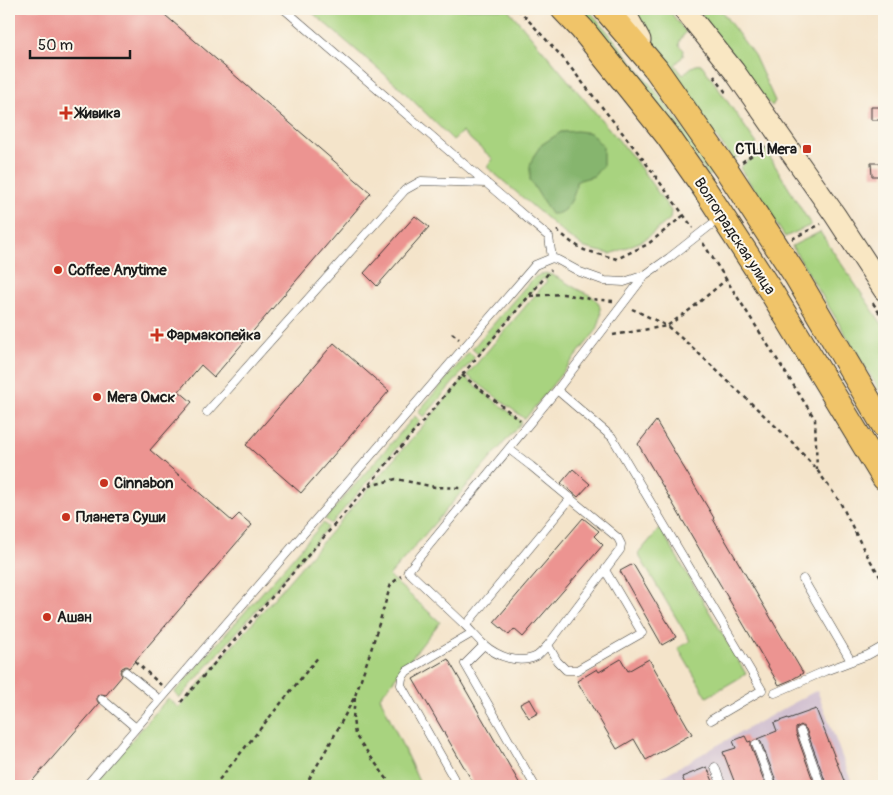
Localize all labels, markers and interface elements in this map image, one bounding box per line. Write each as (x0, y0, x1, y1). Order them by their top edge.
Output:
scale bar (30, 28, 130, 60)
text: 50 m (38, 36, 73, 55)
place label: Живика (73, 104, 120, 123)
marker: Живика (60, 107, 72, 119)
place label: СТЦ Мега (735, 140, 797, 159)
marker: СТЦ Мега (801, 143, 813, 155)
street label: Волгоградская улица (690, 174, 780, 298)
place label: Coffee Anytime (68, 261, 167, 280)
marker: Coffee Anytime (52, 264, 64, 276)
place label: Фармакопейка (166, 326, 261, 345)
marker: Фармакопейка (151, 329, 163, 341)
place label: Мега Омск (107, 388, 176, 407)
marker: Мега Омск (91, 391, 103, 403)
place label: Cinnabon (114, 474, 174, 493)
marker: Cinnabon (98, 477, 110, 489)
place label: Планета Суши (76, 508, 166, 527)
marker: Планета Суши (60, 511, 72, 523)
place label: Ашан (57, 608, 92, 627)
marker: Ашан (41, 611, 53, 623)

